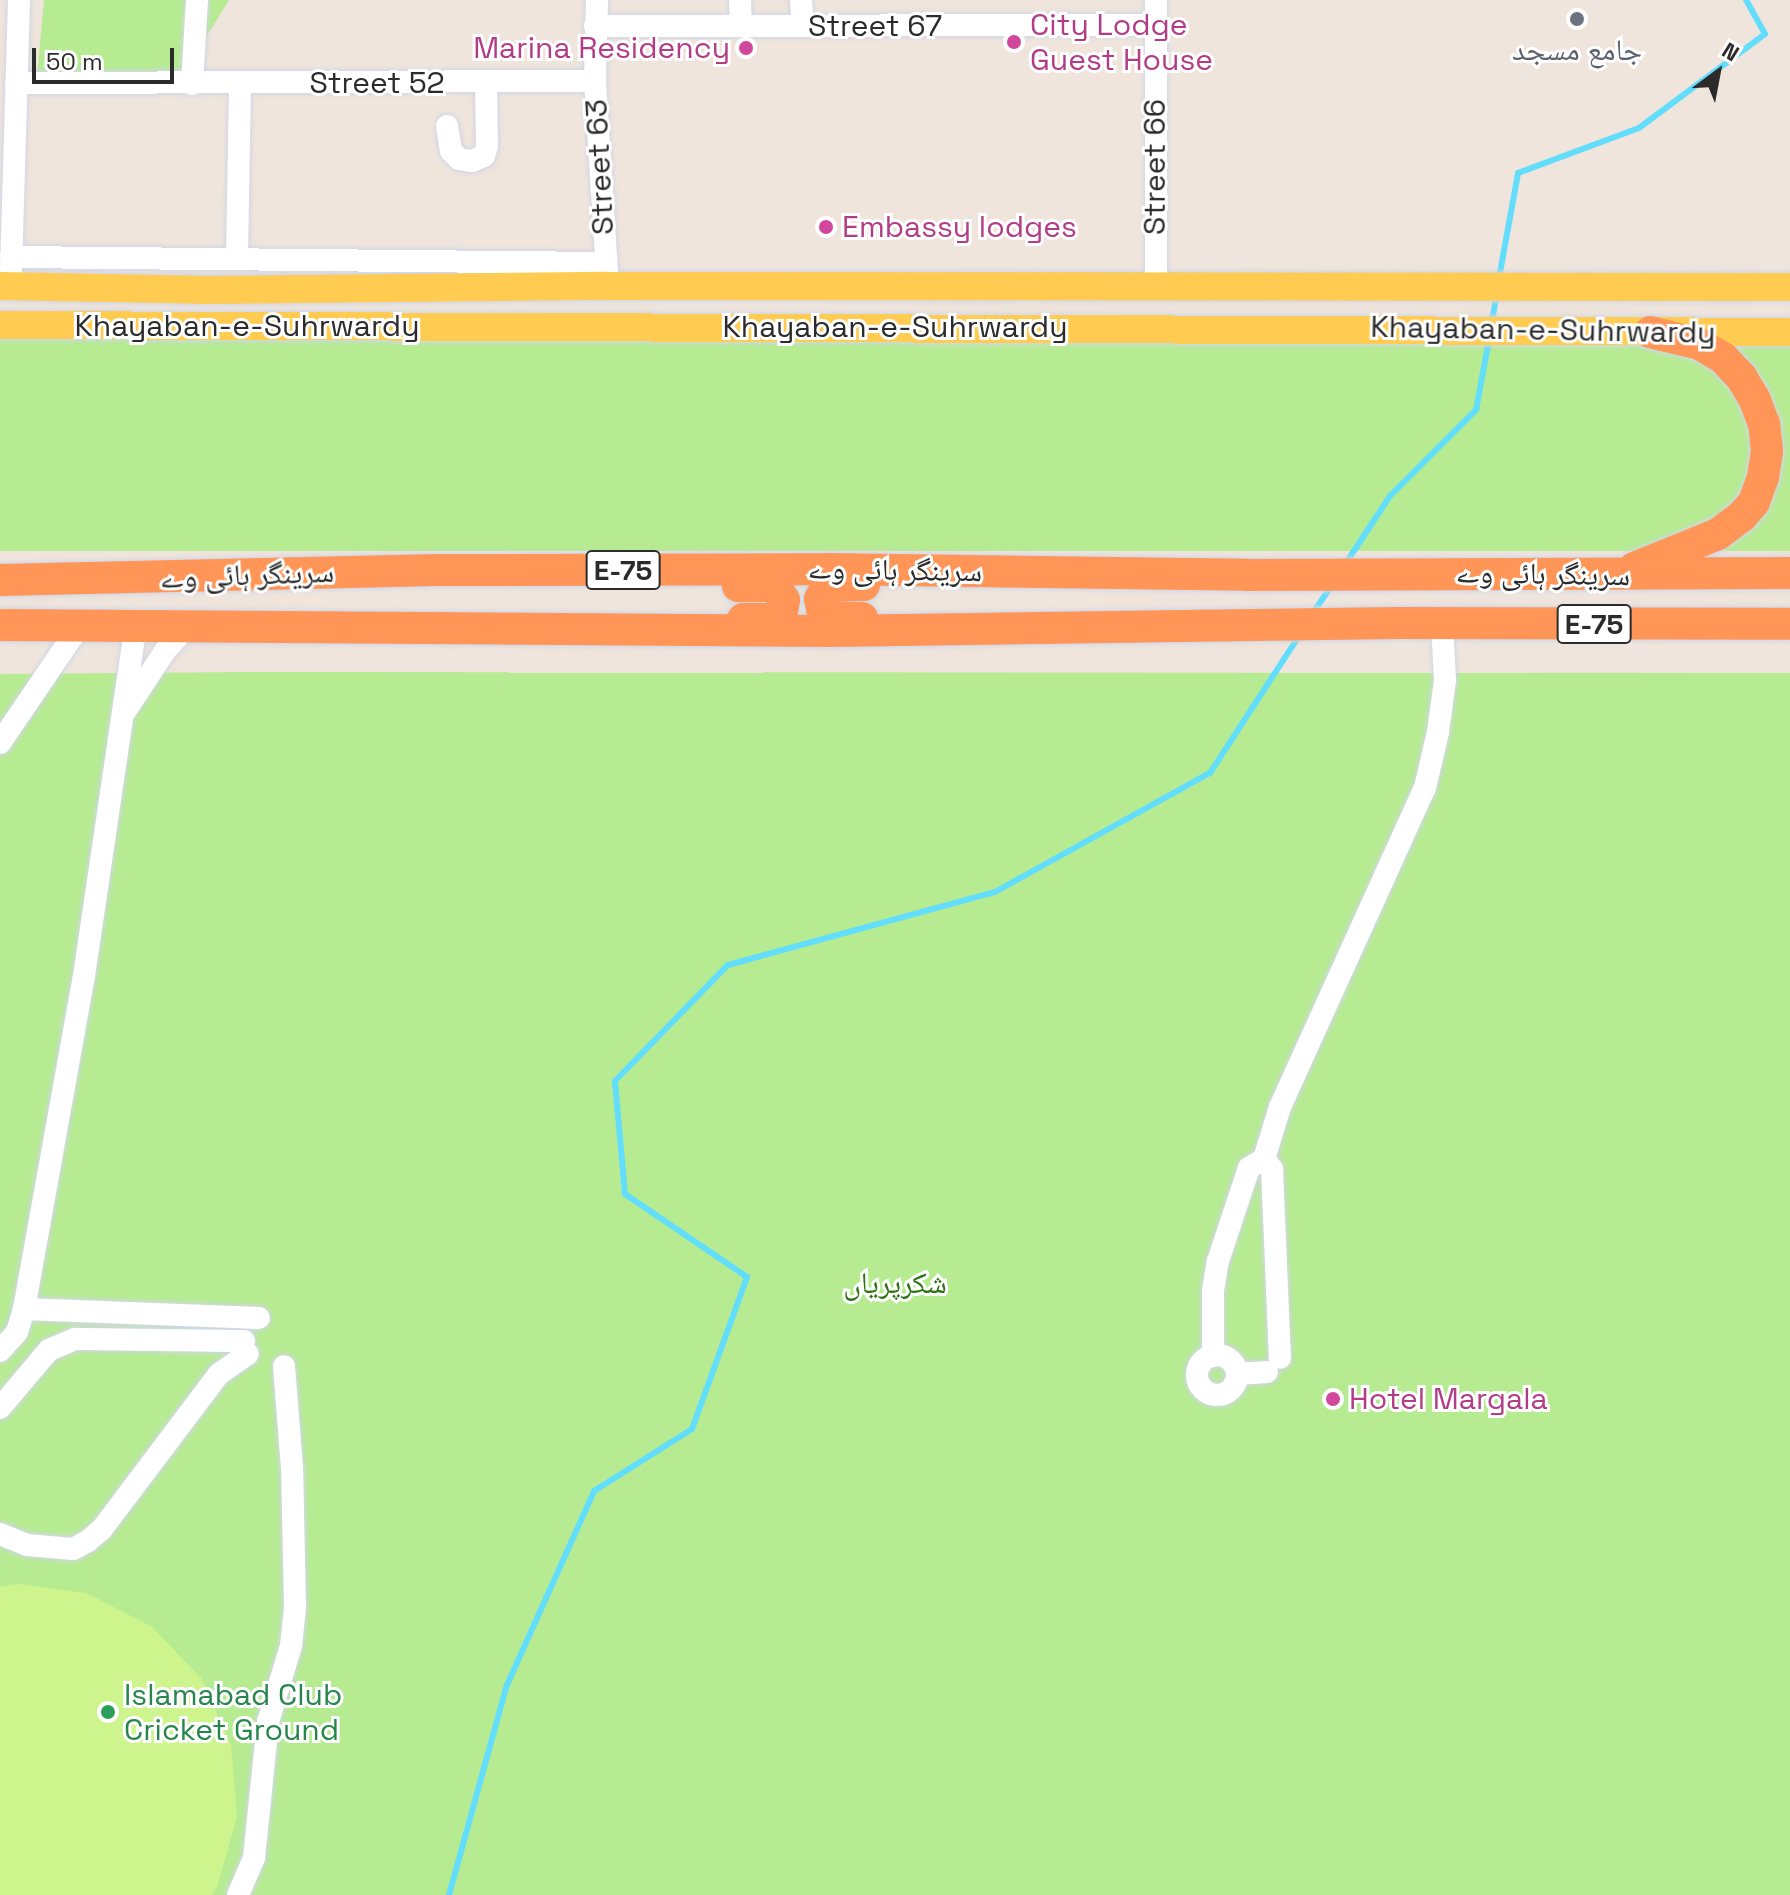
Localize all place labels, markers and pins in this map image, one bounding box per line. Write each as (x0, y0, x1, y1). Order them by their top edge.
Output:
place label: City Lodge Guest House (1030, 7, 1213, 78)
marker: جامع مسجد (1568, 10, 1586, 28)
place label: Marina Residency (473, 30, 730, 66)
place label: جامع مسجد (1512, 32, 1642, 68)
marker: City Lodge Guest House (1005, 33, 1023, 51)
marker: Marina Residency (737, 39, 755, 57)
place label: Embassy lodges (842, 209, 1077, 245)
marker: Embassy lodges (817, 218, 835, 236)
place label: Hotel Margala (1349, 1381, 1548, 1417)
marker: Hotel Margala (1324, 1390, 1342, 1408)
place label: Islamabad Club Cricket Ground (124, 1677, 342, 1748)
marker: Islamabad Club Cricket Ground (99, 1703, 117, 1721)

